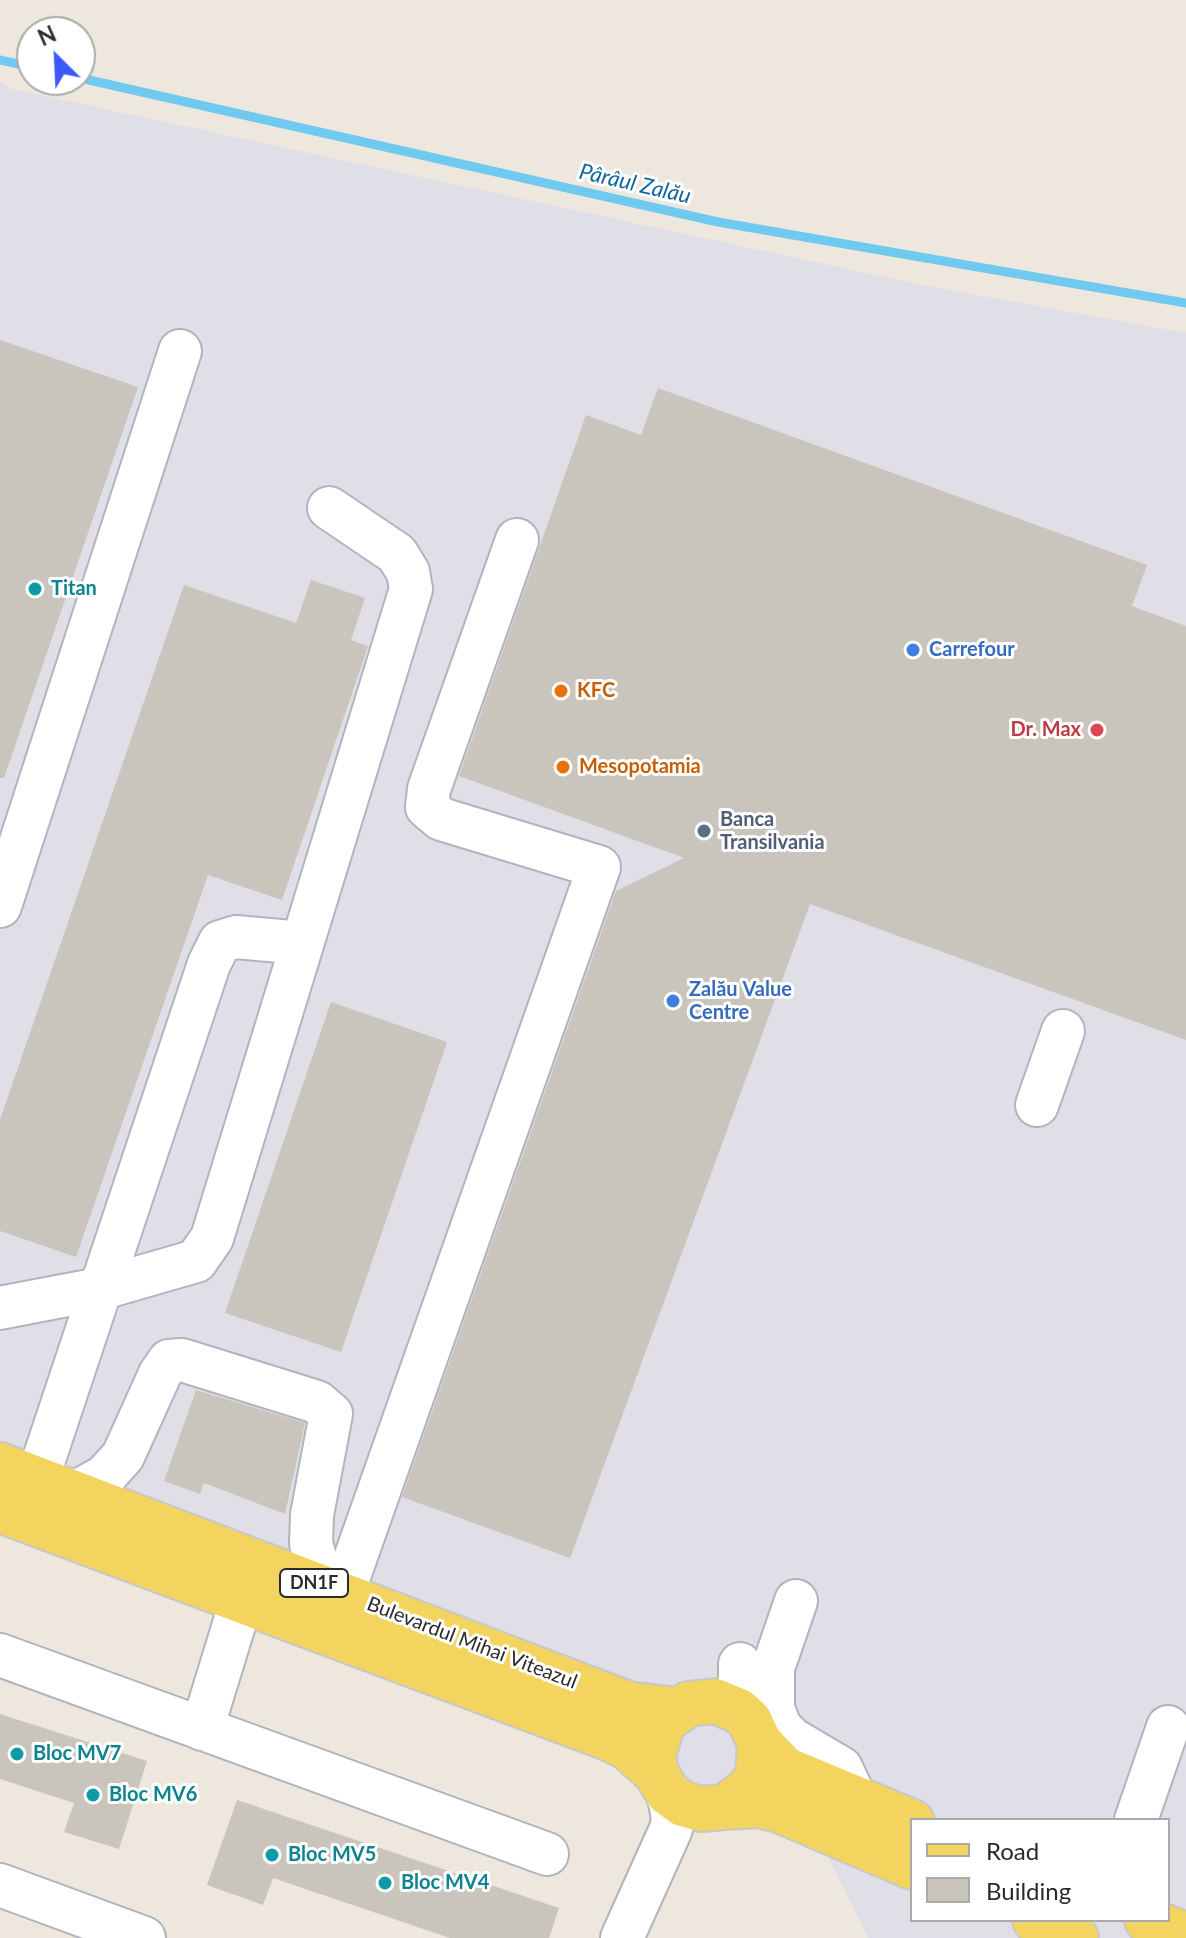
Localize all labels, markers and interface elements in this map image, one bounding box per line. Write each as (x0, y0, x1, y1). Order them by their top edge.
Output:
north arrow (16, 16, 96, 96)
text: N (34, 20, 60, 51)
water label: Pârâul Zalău (577, 158, 693, 210)
place label: Titan (51, 577, 97, 601)
marker: Titan (26, 580, 44, 598)
place label: Carrefour (929, 638, 1015, 662)
marker: Carrefour (904, 641, 922, 659)
place label: KFC (577, 679, 615, 703)
marker: KFC (552, 682, 570, 700)
place label: Dr. Max (1010, 718, 1081, 742)
marker: Dr. Max (1088, 721, 1106, 739)
place label: Mesopotamia (579, 755, 701, 779)
marker: Mesopotamia (554, 758, 572, 776)
place label: Banca Transilvania (720, 808, 825, 855)
marker: Banca Transilvania (695, 822, 713, 840)
place label: Zalău Value Centre (689, 978, 792, 1025)
marker: Zalău Value Centre (664, 992, 682, 1010)
road number: DN1F (280, 1569, 348, 1597)
street label: Bulevardul Mihai Viteazul (364, 1592, 580, 1694)
place label: Bloc MV7 (33, 1742, 121, 1766)
marker: Bloc MV7 (8, 1745, 26, 1763)
place label: Bloc MV6 (109, 1783, 197, 1807)
marker: Bloc MV6 (84, 1786, 102, 1804)
legend (910, 1818, 1170, 1922)
text: Road (986, 1836, 1039, 1865)
place label: Bloc MV5 (288, 1843, 376, 1867)
marker: Bloc MV5 (263, 1846, 281, 1864)
place label: Bloc MV4 (401, 1871, 489, 1895)
marker: Bloc MV4 (376, 1874, 394, 1892)
text: Building (986, 1876, 1071, 1905)

